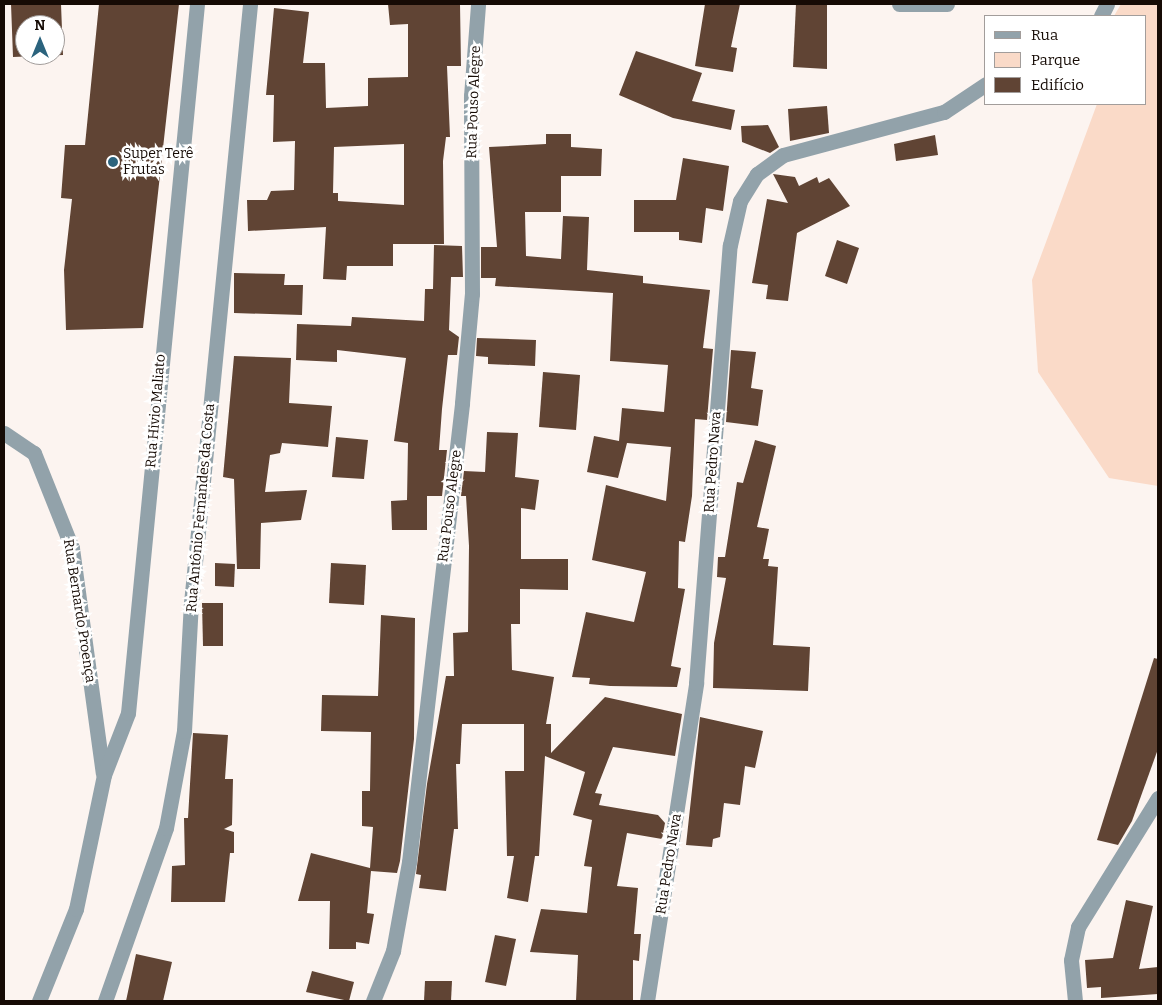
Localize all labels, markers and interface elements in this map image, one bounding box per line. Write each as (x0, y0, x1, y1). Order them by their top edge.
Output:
north arrow (15, 15, 65, 65)
legend (984, 15, 1147, 105)
text: N (35, 17, 45, 34)
text: Rua (1031, 26, 1058, 44)
street label: Rua Pouso Alegre (464, 45, 484, 159)
text: Parque (1031, 51, 1080, 69)
text: Edifício (1031, 76, 1084, 94)
place label: Super Terê Frutas (123, 146, 194, 178)
marker: Super Terê Frutas (107, 156, 119, 168)
street label: Rua Hivio Maliato (143, 353, 169, 469)
street label: Rua Antônio Fernandes da Costa (183, 403, 219, 613)
street label: Rua Pedro Nava (701, 411, 725, 513)
street label: Rua Pouso Alegre (435, 449, 465, 563)
street label: Rua Bernardo Proença (59, 538, 99, 684)
street label: Rua Pedro Nava (653, 812, 685, 916)

